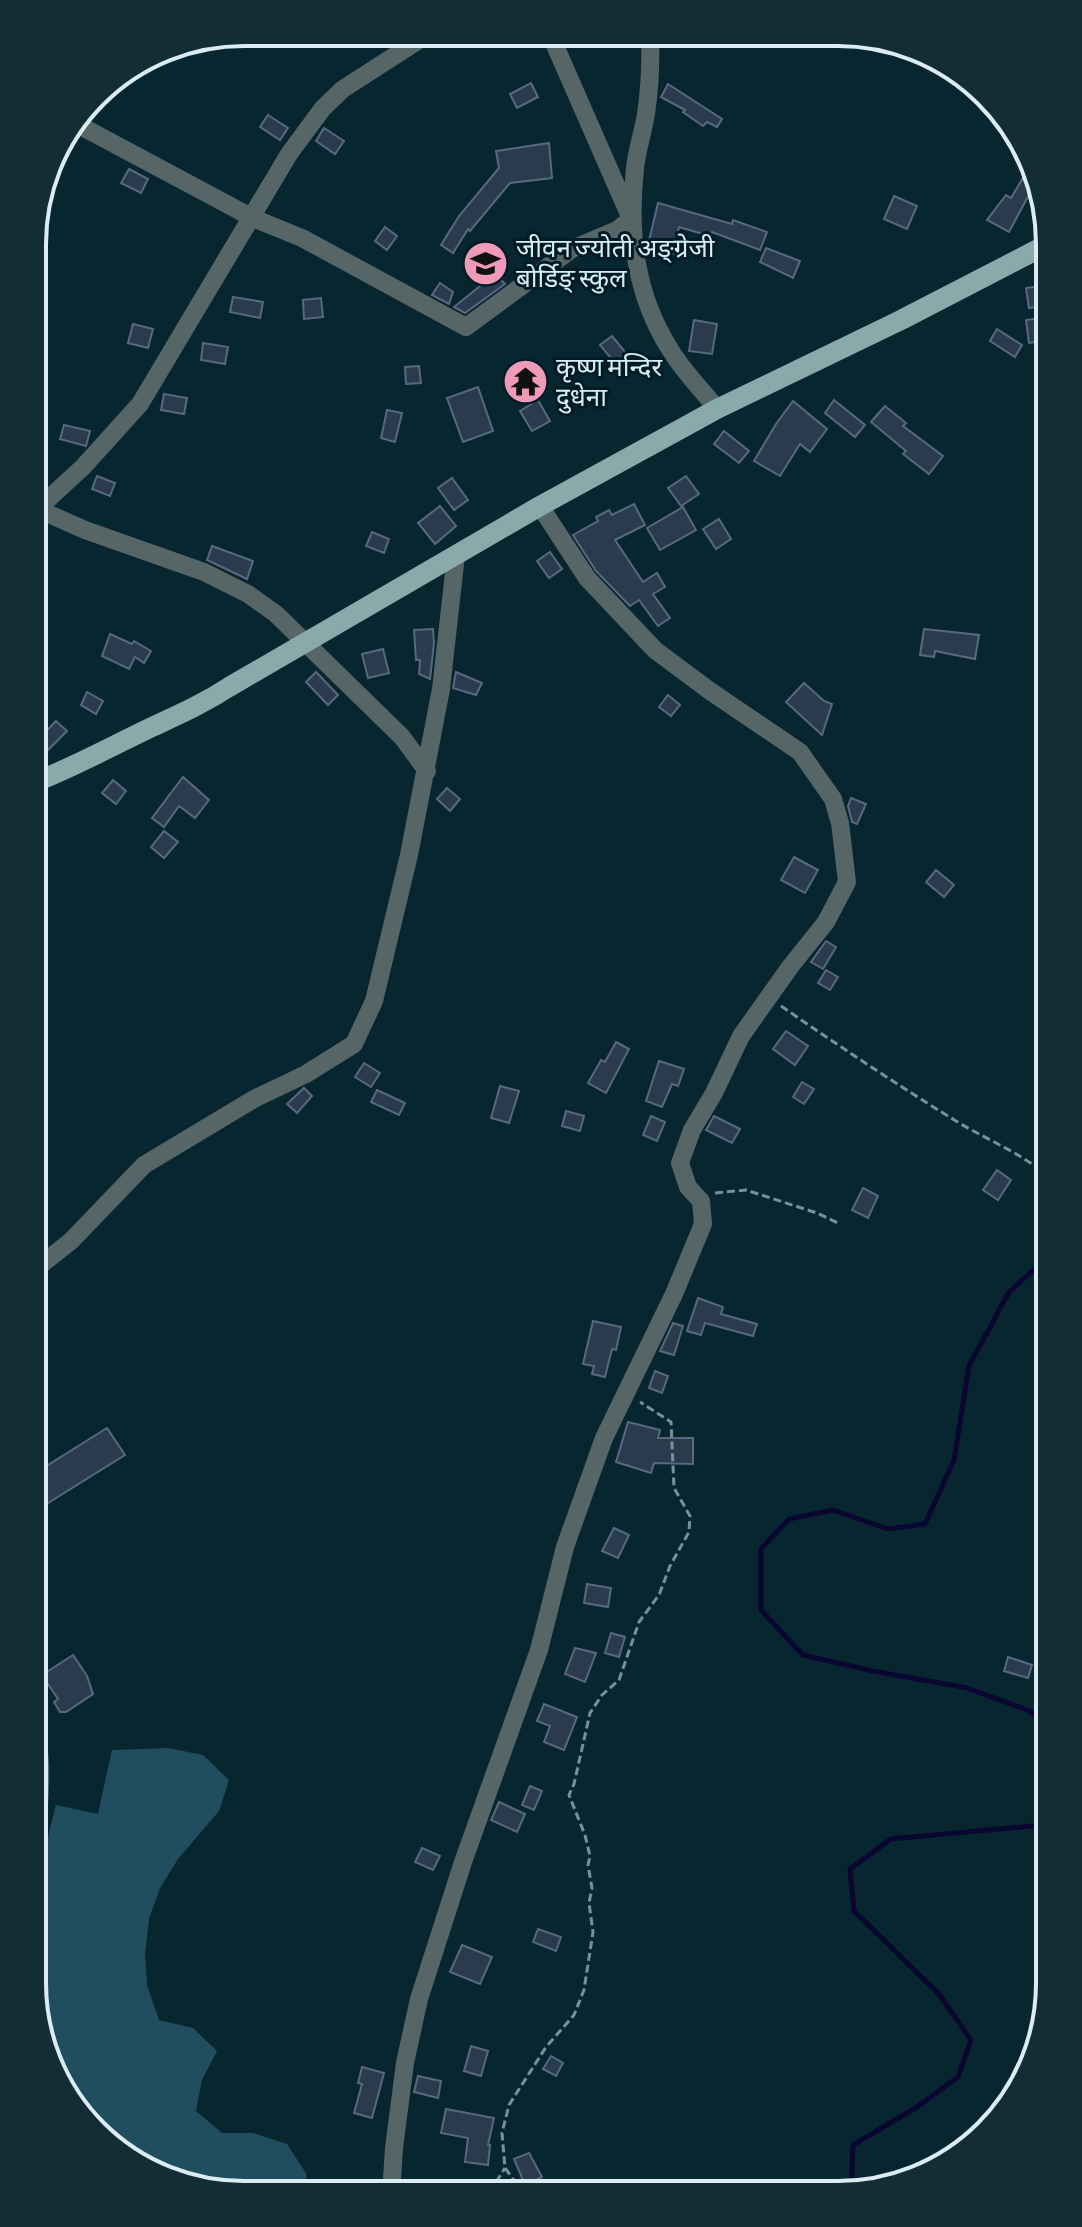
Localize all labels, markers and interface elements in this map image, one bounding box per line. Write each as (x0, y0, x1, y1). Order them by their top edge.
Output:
place label: जीवन ज्योती अङ्ग्रेजी बोर्डिङ् स्कुल (516, 233, 716, 295)
school or university icon: जीवन ज्योती अङ्ग्रेजी बोर्डिङ् स्कुल (461, 239, 509, 287)
place label: कृष्ण मन्दिर दुधेना (556, 353, 663, 414)
temple icon: कृष्ण मन्दिर दुधेना (501, 358, 549, 406)

